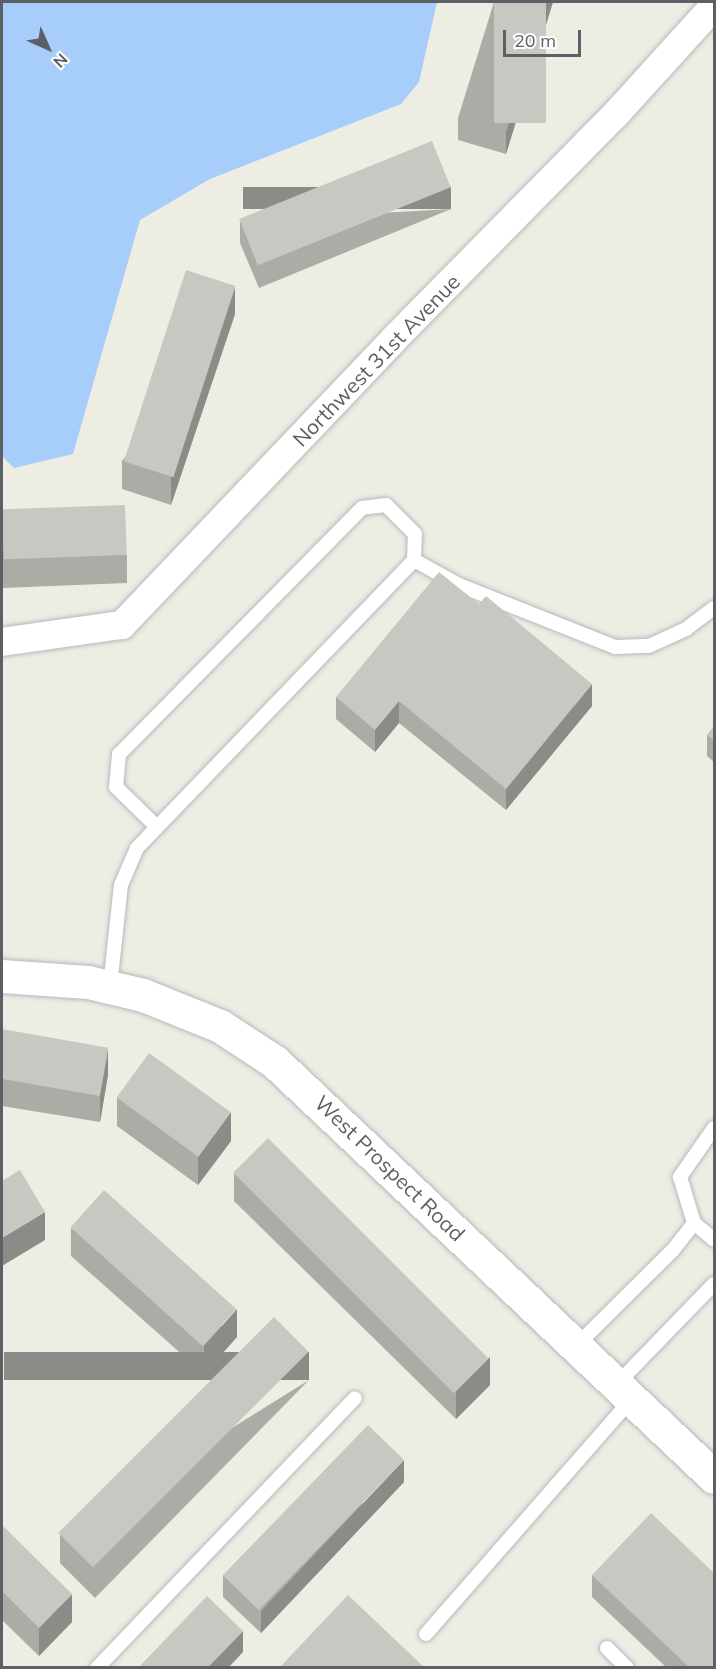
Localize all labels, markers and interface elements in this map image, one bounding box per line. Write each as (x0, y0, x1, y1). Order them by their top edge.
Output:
north arrow (18, 18, 78, 78)
scale bar (506, 18, 584, 56)
text: 20 m (514, 29, 556, 52)
text: N (49, 49, 72, 72)
street label: Northwest 31st Avenue (287, 269, 465, 451)
street label: West Prospect Road (310, 1090, 470, 1246)

